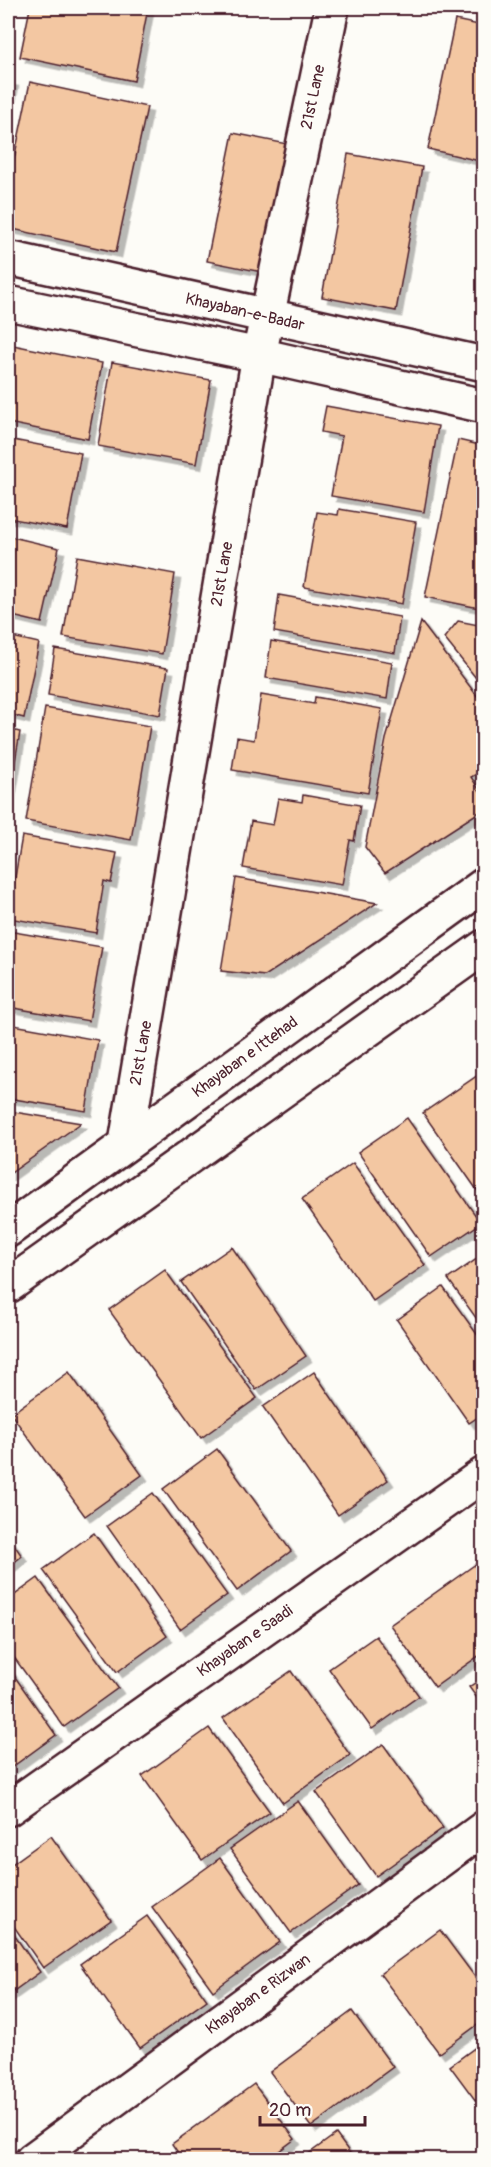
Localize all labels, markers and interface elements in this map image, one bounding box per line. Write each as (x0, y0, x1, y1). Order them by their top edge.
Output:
street label: 21st Lane (296, 63, 330, 131)
street label: Khayaban-e-Badar (183, 289, 307, 336)
street label: 21st Lane (206, 540, 238, 608)
street label: Khayaban e Ittehad (188, 1012, 302, 1102)
street label: 21st Lane (125, 1019, 157, 1087)
street label: Khayaban e Saadi (193, 1600, 297, 1681)
street label: Khayaban e Rizwan (202, 1949, 314, 2039)
scale bar (260, 2089, 365, 2127)
text: 20 m (269, 2099, 311, 2122)

